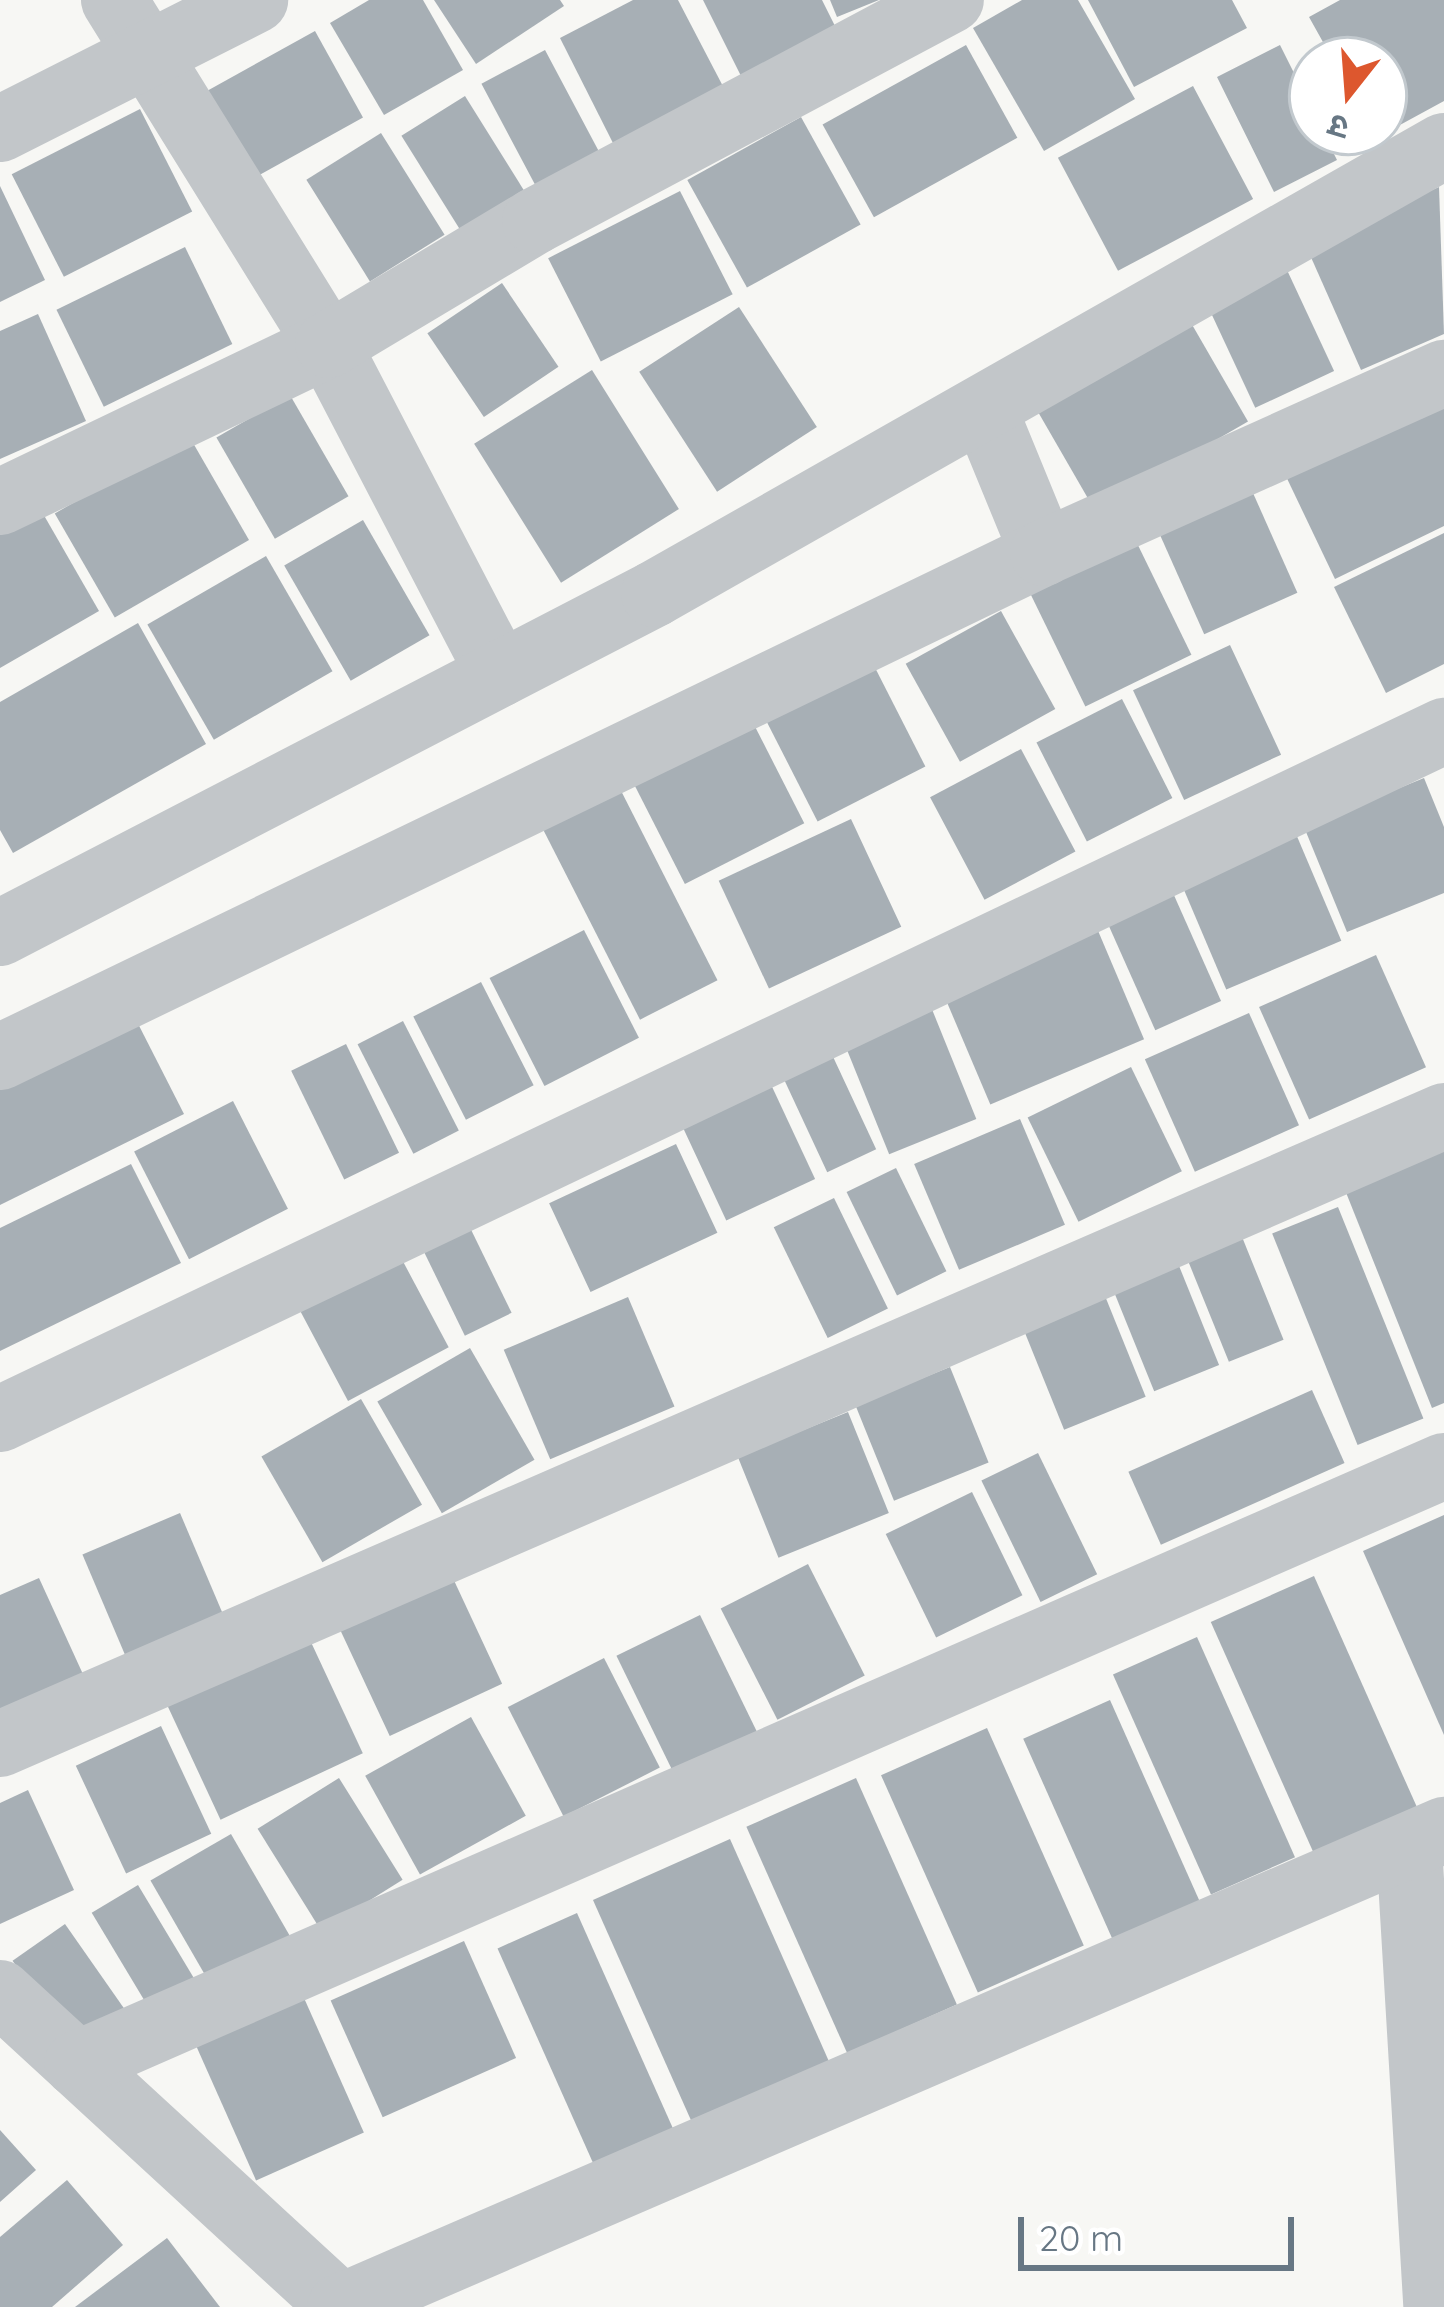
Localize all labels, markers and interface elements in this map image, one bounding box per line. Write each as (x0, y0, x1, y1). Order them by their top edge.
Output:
north arrow (1288, 36, 1408, 156)
text: उ (1323, 106, 1353, 150)
scale bar (1024, 2193, 1300, 2267)
text: 20 m (1039, 2215, 1123, 2260)

